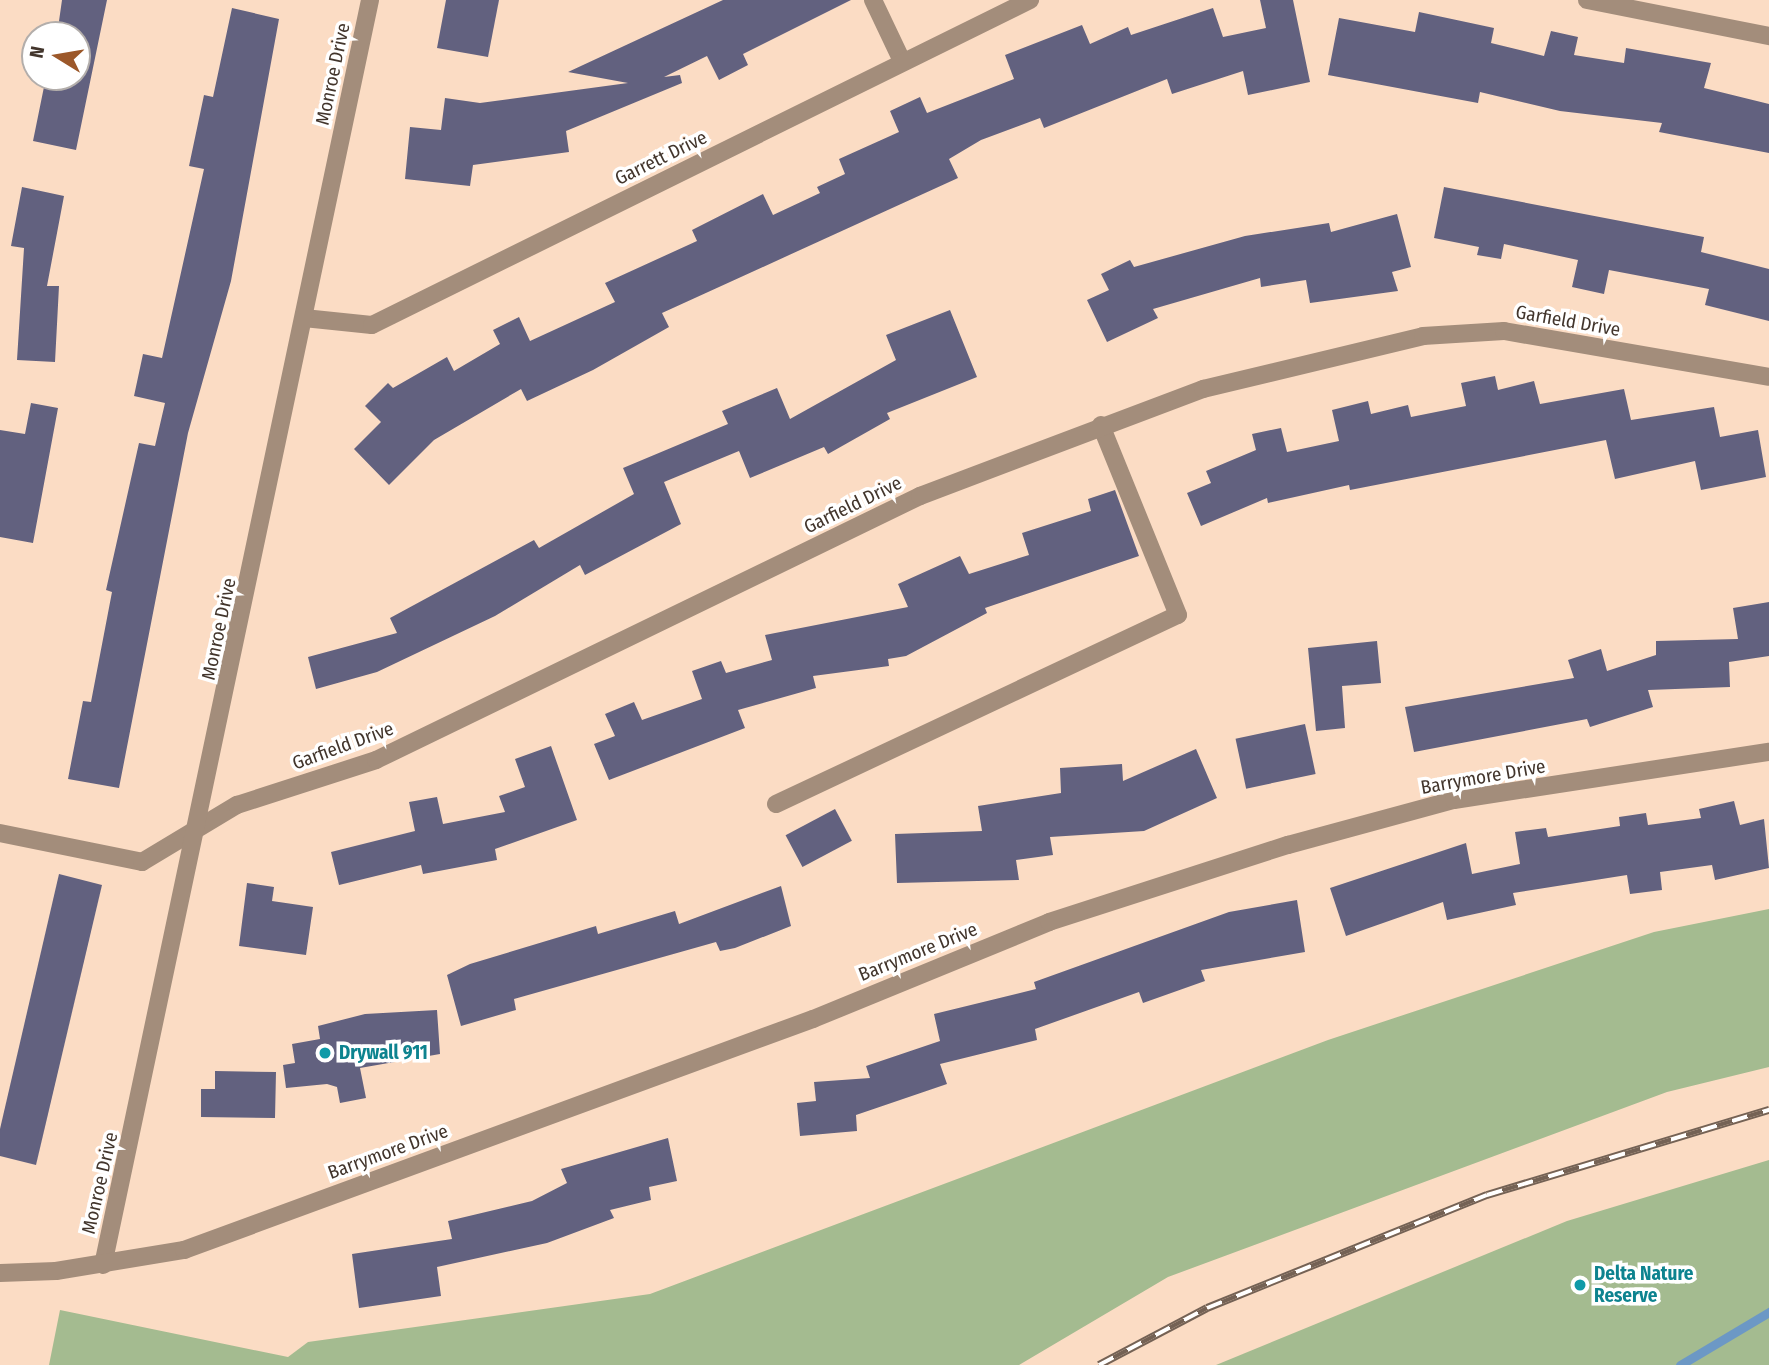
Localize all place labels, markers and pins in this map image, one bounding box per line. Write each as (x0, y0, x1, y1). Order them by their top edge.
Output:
place label: Drywall 911 (339, 1042, 428, 1064)
marker: Drywall 911 (317, 1045, 333, 1061)
place label: Delta Nature Reserve (1594, 1263, 1693, 1307)
marker: Delta Nature Reserve (1572, 1277, 1588, 1293)

